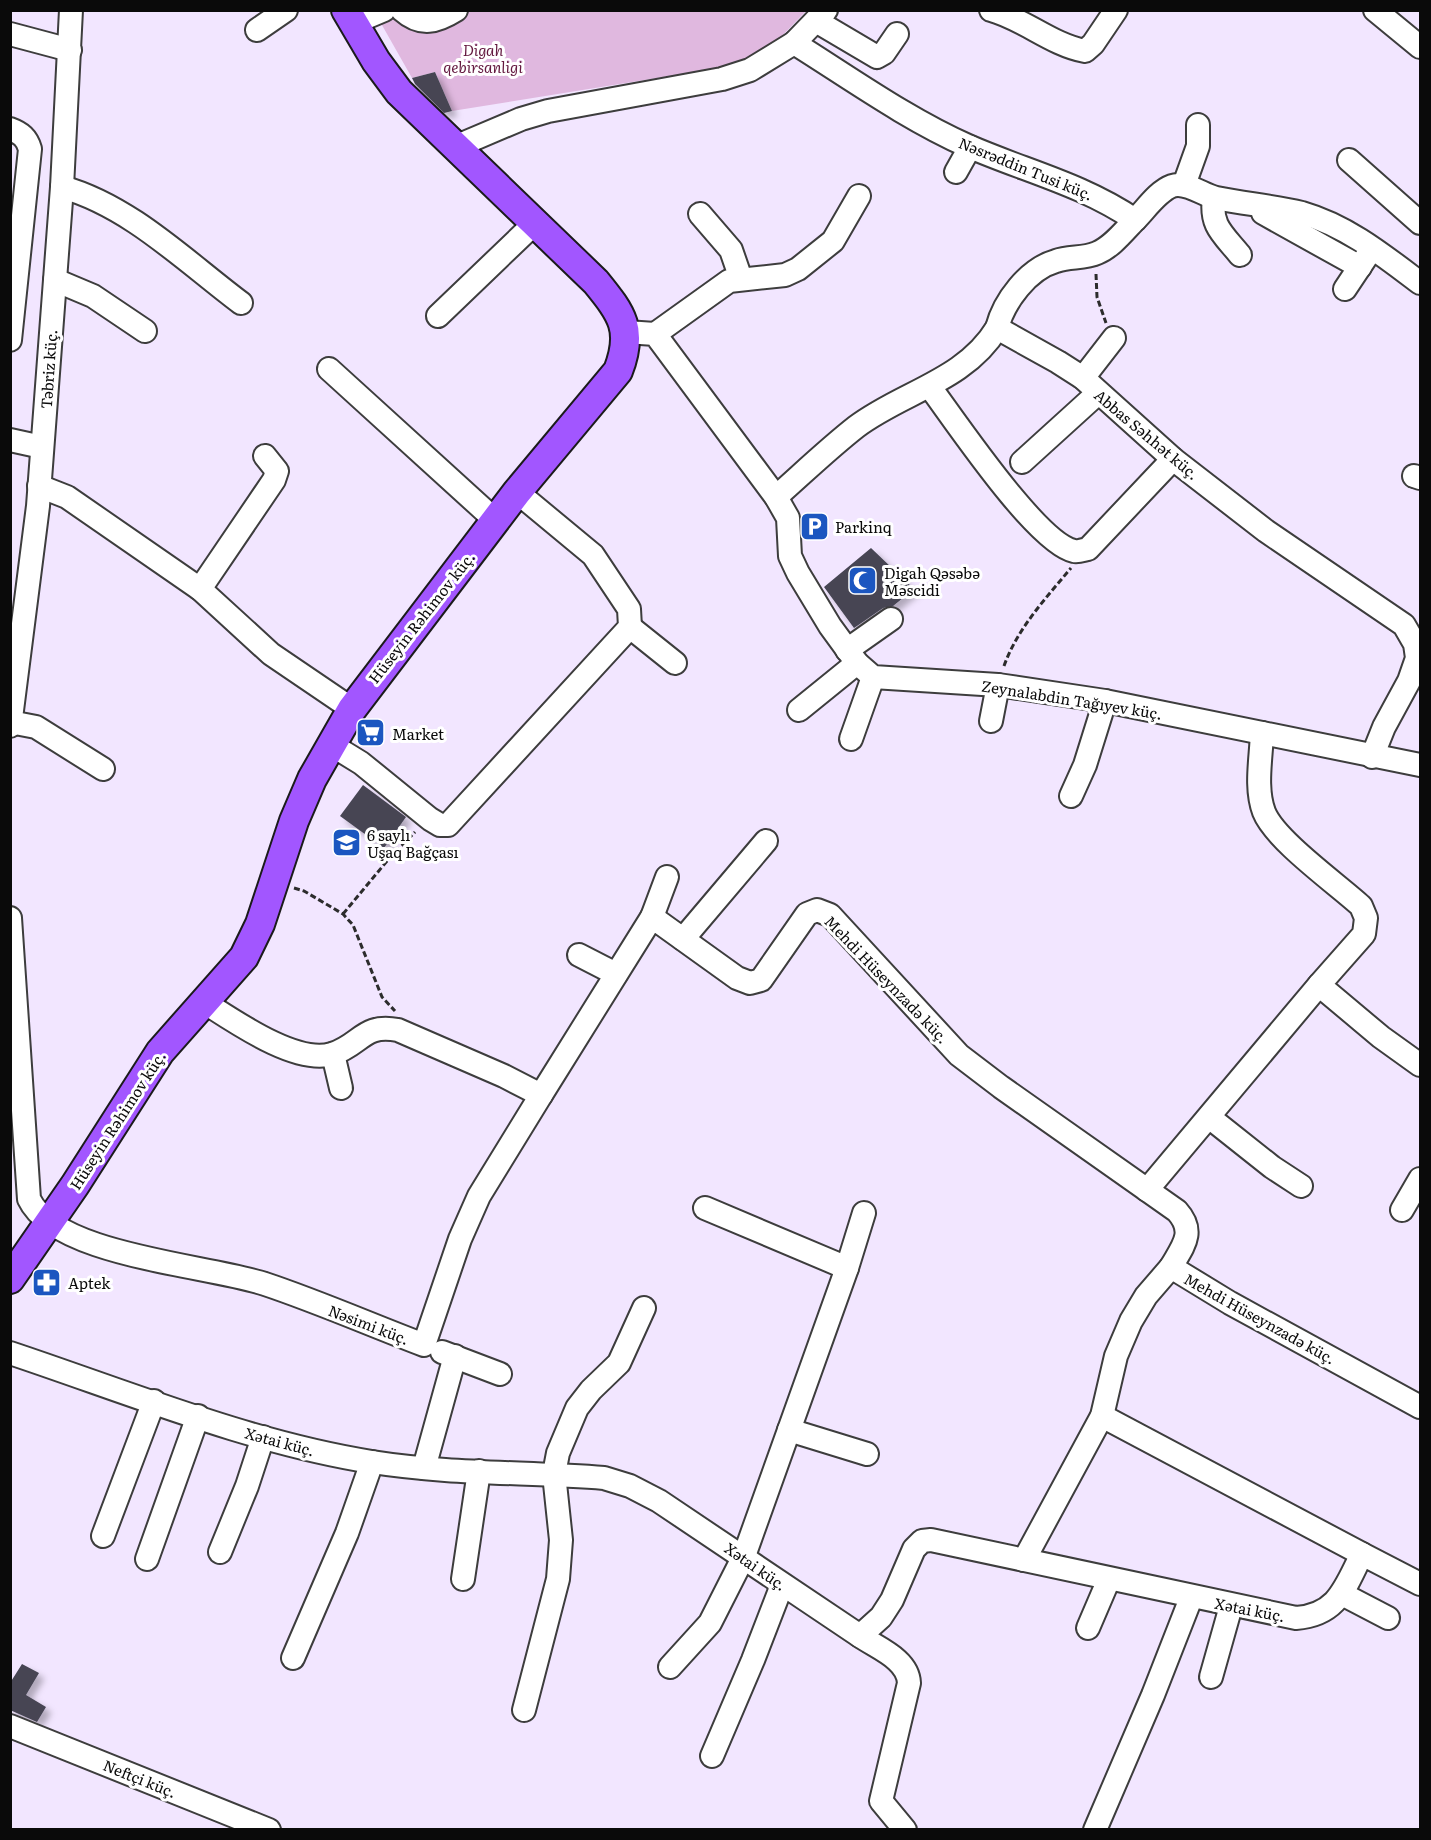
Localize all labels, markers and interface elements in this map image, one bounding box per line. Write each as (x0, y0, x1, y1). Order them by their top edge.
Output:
park label: Digah qebirsanligi (443, 38, 523, 78)
street label: Nəsrəddin Tusi küç. (955, 131, 1097, 205)
street label: Təbriz küç. (34, 328, 62, 410)
street label: Abbas Səhhət küç. (1090, 383, 1204, 485)
parking icon: Parkinq (798, 510, 830, 542)
place label: Parkinq (835, 515, 892, 538)
street label: Hüseyin Rəhimov küç. (362, 546, 480, 688)
place label: Digah Qəsəbə Məscidi (884, 561, 980, 601)
mosque icon: Digah Qəsəbə Məscidi (847, 565, 879, 597)
street label: Zeynalabdin Tağıyev küç. (980, 673, 1164, 725)
supermarket icon: Market (355, 717, 387, 749)
place label: Market (392, 722, 444, 745)
place label: 6 saylı Uşaq Bağçası (367, 823, 459, 863)
school or university icon: 6 saylı Uşaq Bağçası (330, 827, 362, 859)
street label: Mehdi Hüseynzadə küç. (820, 910, 954, 1048)
street label: Hüseyin Rəhimov küç. (63, 1046, 171, 1194)
pharmacy icon: Aptek (31, 1266, 63, 1298)
street label: Mehdi Hüseynzadə küç. (1180, 1267, 1340, 1369)
place label: Aptek (68, 1271, 111, 1294)
street label: Nəsimi küç. (325, 1298, 413, 1350)
street label: Xətai küç. (243, 1421, 317, 1461)
street label: Xətai küç. (720, 1536, 792, 1596)
street label: Xətai küç. (1213, 1591, 1287, 1627)
street label: Neftçi küç. (100, 1753, 180, 1803)

